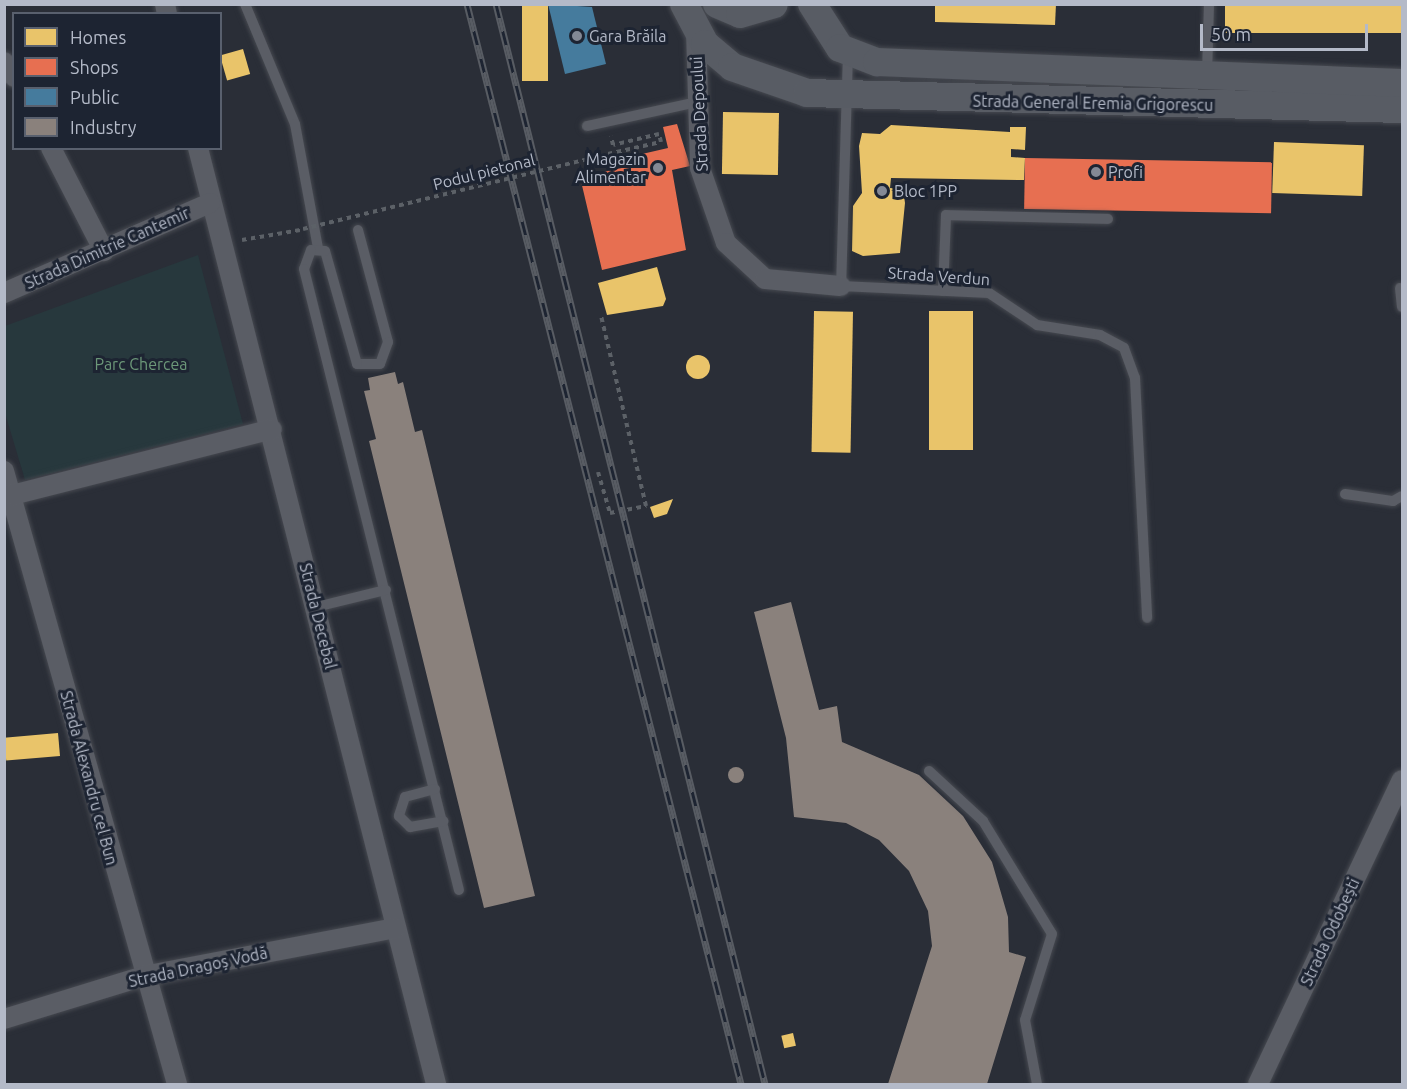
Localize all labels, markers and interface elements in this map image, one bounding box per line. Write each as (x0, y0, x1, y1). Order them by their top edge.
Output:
legend (12, 12, 222, 150)
scale bar (1203, 12, 1371, 50)
text: 50 m (1211, 24, 1251, 44)
place label: Gara Brăila (589, 26, 667, 46)
text: Homes (70, 27, 126, 47)
marker: Gara Brăila (570, 29, 584, 43)
street label: Strada Depoului (686, 56, 712, 172)
text: Shops (70, 57, 119, 77)
text: Public (70, 87, 119, 107)
street label: Strada General Eremia Grigorescu (973, 91, 1213, 115)
text: Industry (70, 117, 136, 137)
place label: Magazin Alimentar (575, 149, 646, 187)
street label: Podul pietonal (431, 150, 537, 194)
marker: Magazin Alimentar (651, 161, 665, 175)
place label: Profi (1108, 162, 1143, 182)
marker: Profi (1089, 165, 1103, 179)
place label: Bloc 1PP (894, 181, 957, 201)
marker: Bloc 1PP (875, 184, 889, 198)
street label: Strada Dimitrie Cantemir (22, 203, 192, 293)
street label: Strada Verdun (887, 263, 991, 289)
park label: Parc Chercea (94, 354, 188, 374)
street label: Strada Decebal (296, 561, 340, 671)
street label: Strada Alexandru cel Bun (56, 689, 122, 867)
street label: Strada Odobești (1297, 875, 1363, 989)
street label: Strada Dragoș Vodă (127, 943, 269, 991)

